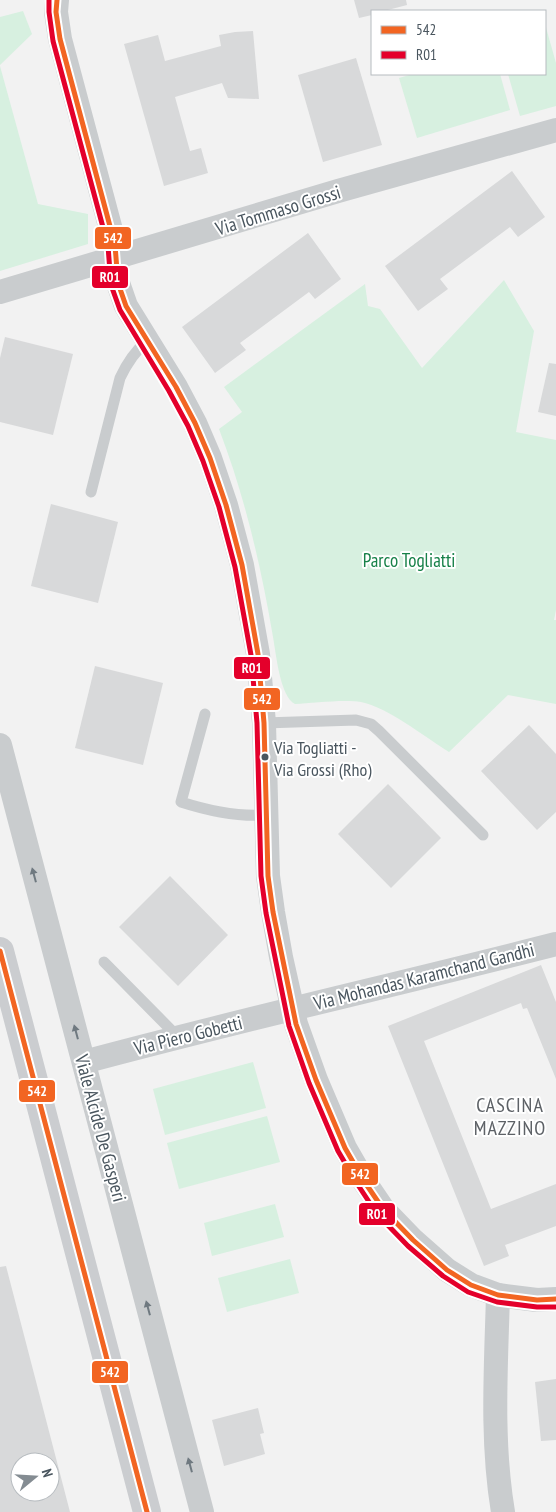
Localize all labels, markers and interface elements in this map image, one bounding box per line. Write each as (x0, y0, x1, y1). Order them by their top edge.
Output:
legend (371, 10, 546, 75)
text: 542 (416, 20, 436, 39)
text: R01 (416, 45, 437, 64)
street label: Via Tommaso Grossi (212, 180, 343, 241)
line badge: 542 (94, 226, 132, 250)
text: 542 (103, 229, 123, 247)
line badge: R01 (91, 265, 129, 289)
text: R01 (100, 268, 120, 286)
park label: Parco Togliatti (363, 548, 455, 572)
line badge: R01 (233, 656, 271, 680)
text: R01 (242, 659, 262, 677)
line badge: 542 (243, 687, 281, 711)
text: 542 (252, 690, 272, 708)
place label: Via Togliatti - Via Grossi (Rho) (273, 736, 372, 781)
marker: Via Togliatti - Via Grossi (Rho) (260, 752, 270, 762)
one-way arrow (30, 867, 38, 882)
street label: Via Mohandas Karamchand Gandhi (310, 937, 537, 1015)
street label: Via Piero Gobetti (130, 1010, 245, 1060)
one-way arrow (72, 1025, 80, 1040)
street label: Viale Alcide De Gasperi (70, 1051, 132, 1204)
line badge: 542 (18, 1079, 56, 1103)
text: 542 (27, 1082, 47, 1100)
district label: CASCINA MAZZINO (474, 1092, 546, 1141)
line badge: 542 (341, 1162, 379, 1186)
text: 542 (350, 1165, 370, 1183)
line badge: R01 (358, 1202, 396, 1226)
text: R01 (367, 1205, 387, 1223)
one-way arrow (144, 1300, 152, 1315)
line badge: 542 (91, 1360, 129, 1384)
text: 542 (100, 1363, 120, 1381)
north arrow (10, 1452, 60, 1502)
one-way arrow (186, 1457, 194, 1472)
text: N (38, 1467, 57, 1479)

